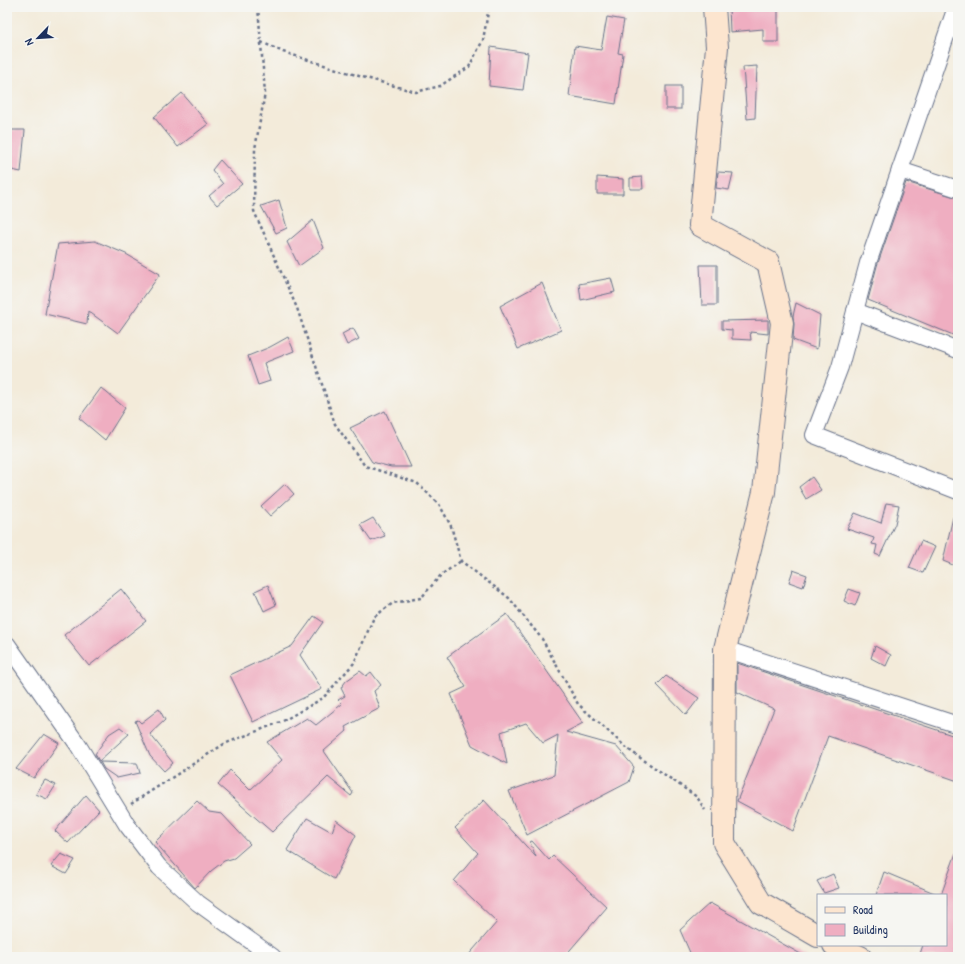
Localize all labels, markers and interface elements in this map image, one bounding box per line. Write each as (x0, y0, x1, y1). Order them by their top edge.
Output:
north arrow (18, 18, 58, 58)
text: N (21, 36, 37, 48)
legend (817, 894, 947, 946)
text: Road (853, 901, 873, 918)
text: Building (853, 921, 888, 938)

